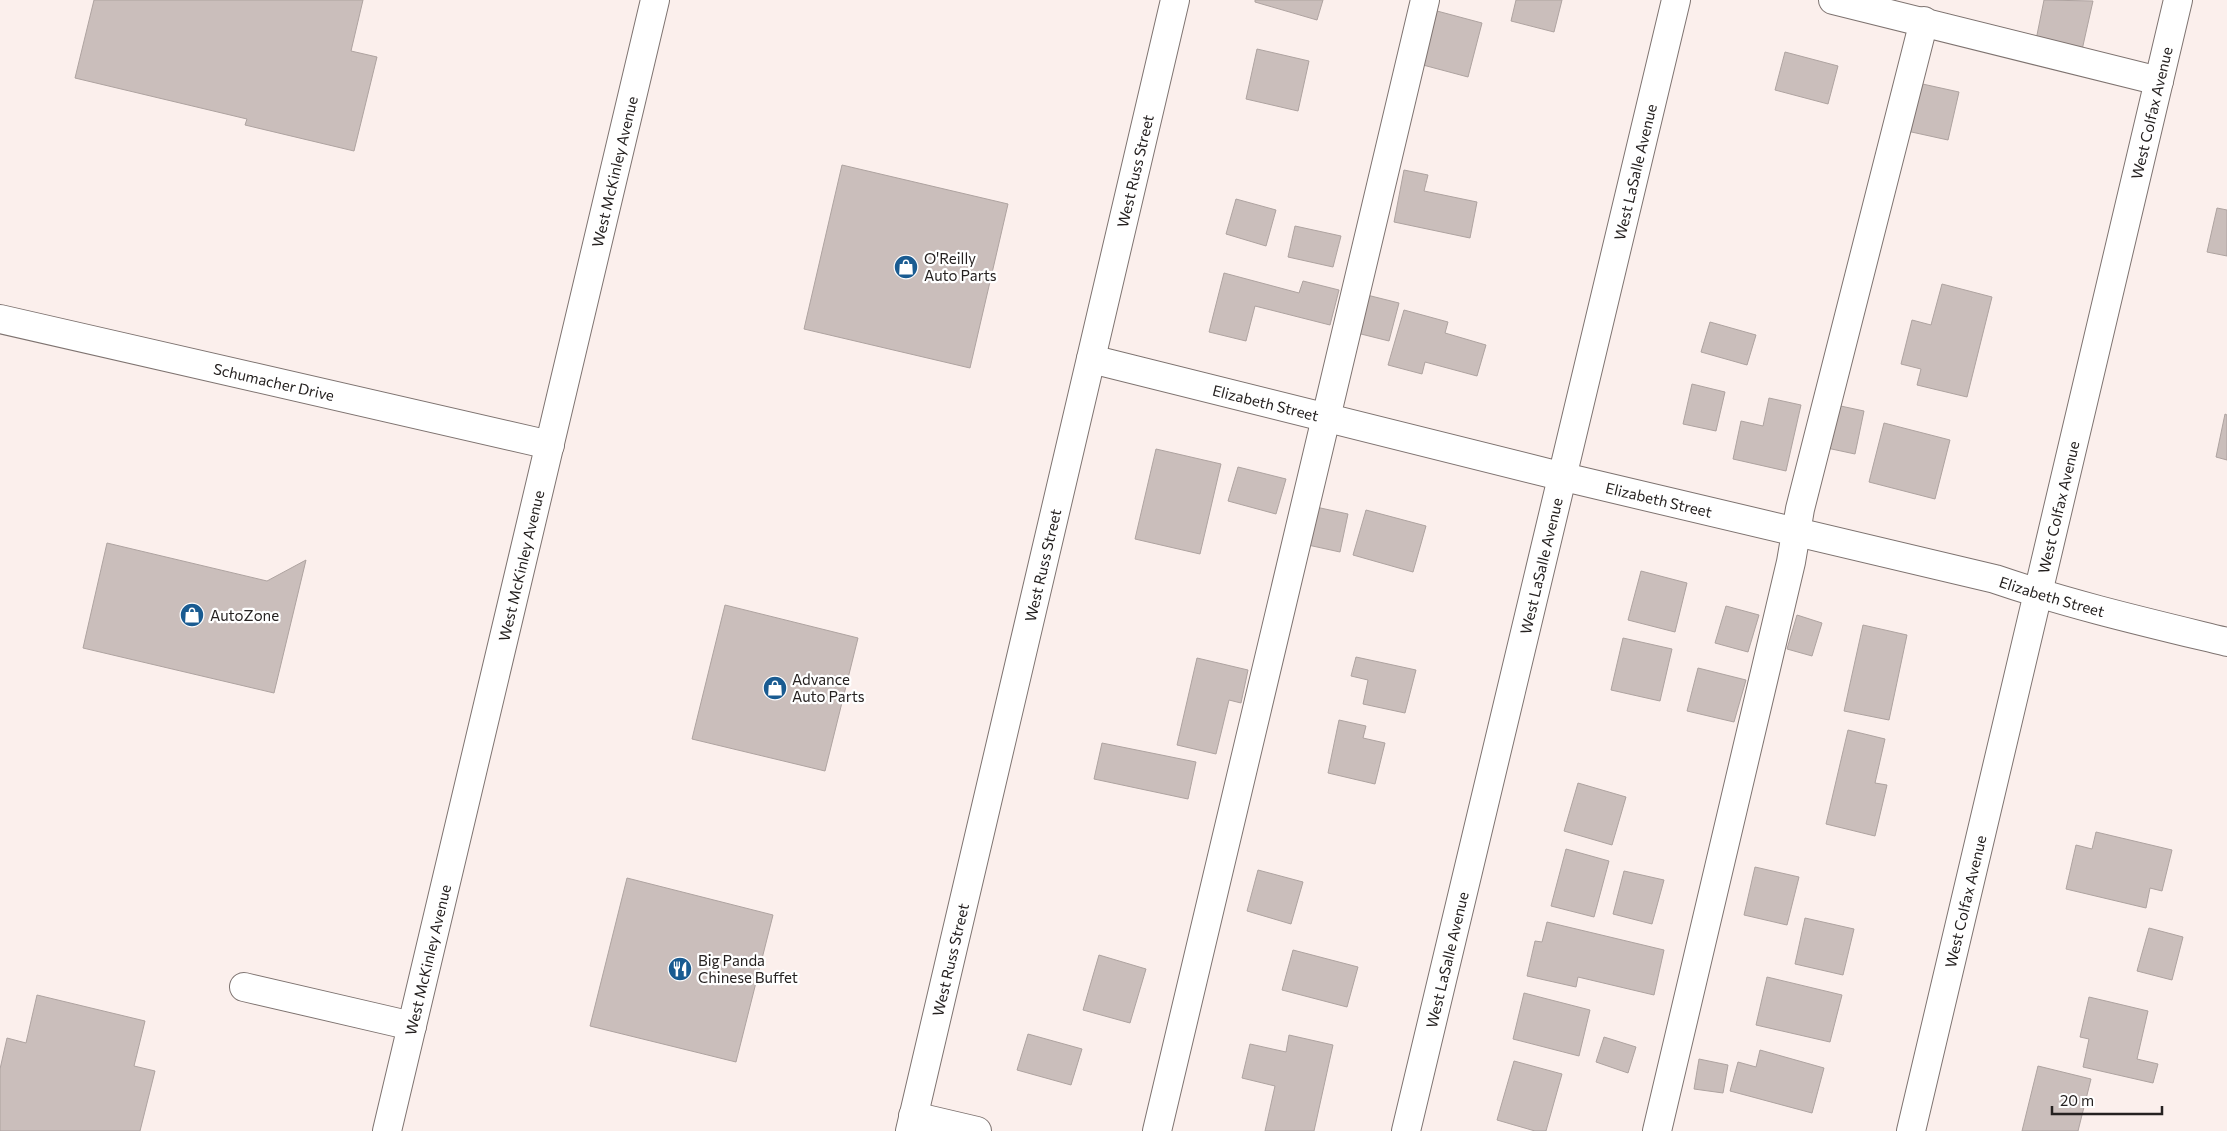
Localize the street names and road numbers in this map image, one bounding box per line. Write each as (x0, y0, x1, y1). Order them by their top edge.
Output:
street label: West Colfax Avenue (2127, 45, 2176, 181)
street label: West McKinley Avenue (588, 94, 641, 249)
street label: West LaSalle Avenue (1610, 102, 1660, 242)
street label: West Russ Street (1113, 113, 1157, 229)
street label: Schumacher Drive (212, 359, 336, 404)
street label: Elizabeth Street (1211, 381, 1321, 424)
street label: West Colfax Avenue (2034, 439, 2083, 575)
street label: Elizabeth Street (1604, 478, 1714, 521)
street label: West McKinley Avenue (494, 488, 548, 643)
street label: West LaSalle Avenue (1516, 496, 1566, 636)
street label: West Russ Street (1021, 507, 1064, 624)
street label: Elizabeth Street (1997, 572, 2106, 620)
street label: West Colfax Avenue (1941, 833, 1990, 969)
street label: West McKinley Avenue (401, 882, 454, 1037)
street label: West LaSalle Avenue (1422, 890, 1472, 1030)
street label: West Russ Street (928, 901, 972, 1018)

